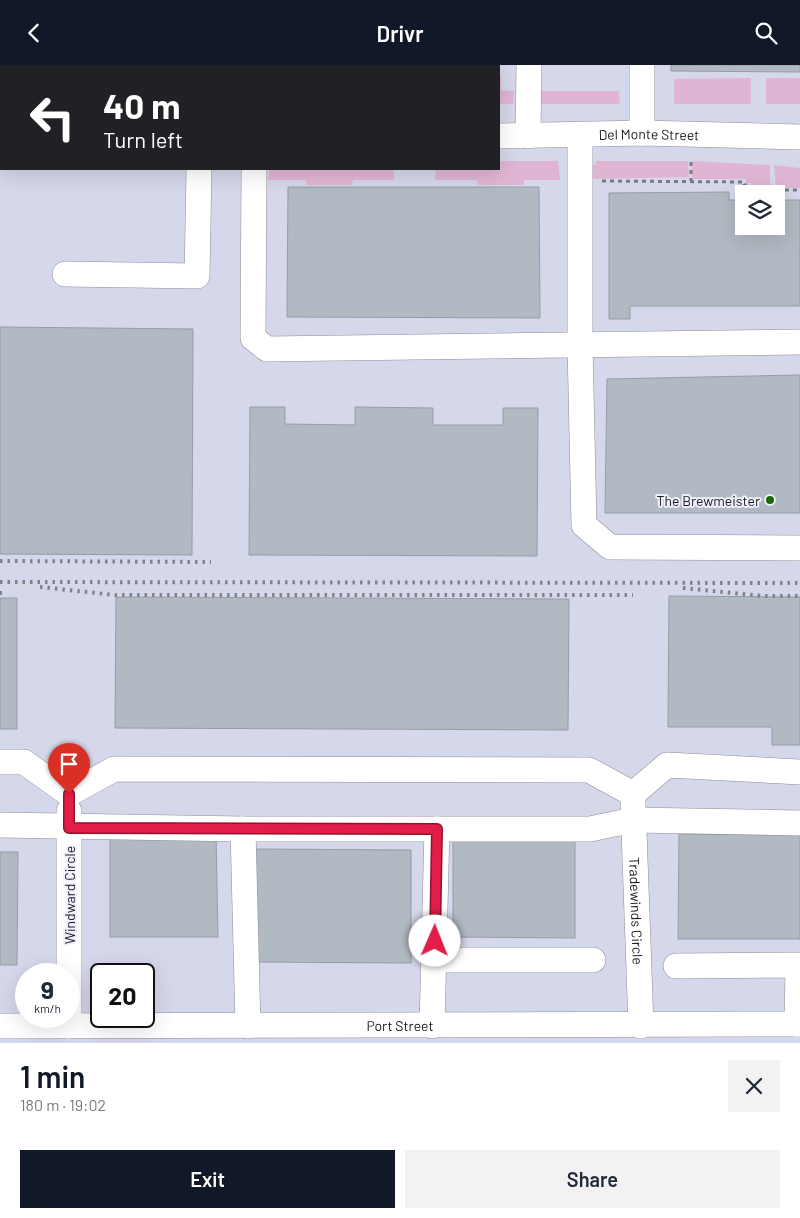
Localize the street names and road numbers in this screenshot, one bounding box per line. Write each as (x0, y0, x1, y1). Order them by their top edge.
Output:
street label: Del Monte Street (598, 124, 700, 143)
street label: Windward Circle (61, 846, 78, 944)
street label: Tradewinds Circle (626, 857, 647, 965)
street label: Port Street (366, 1016, 434, 1034)

